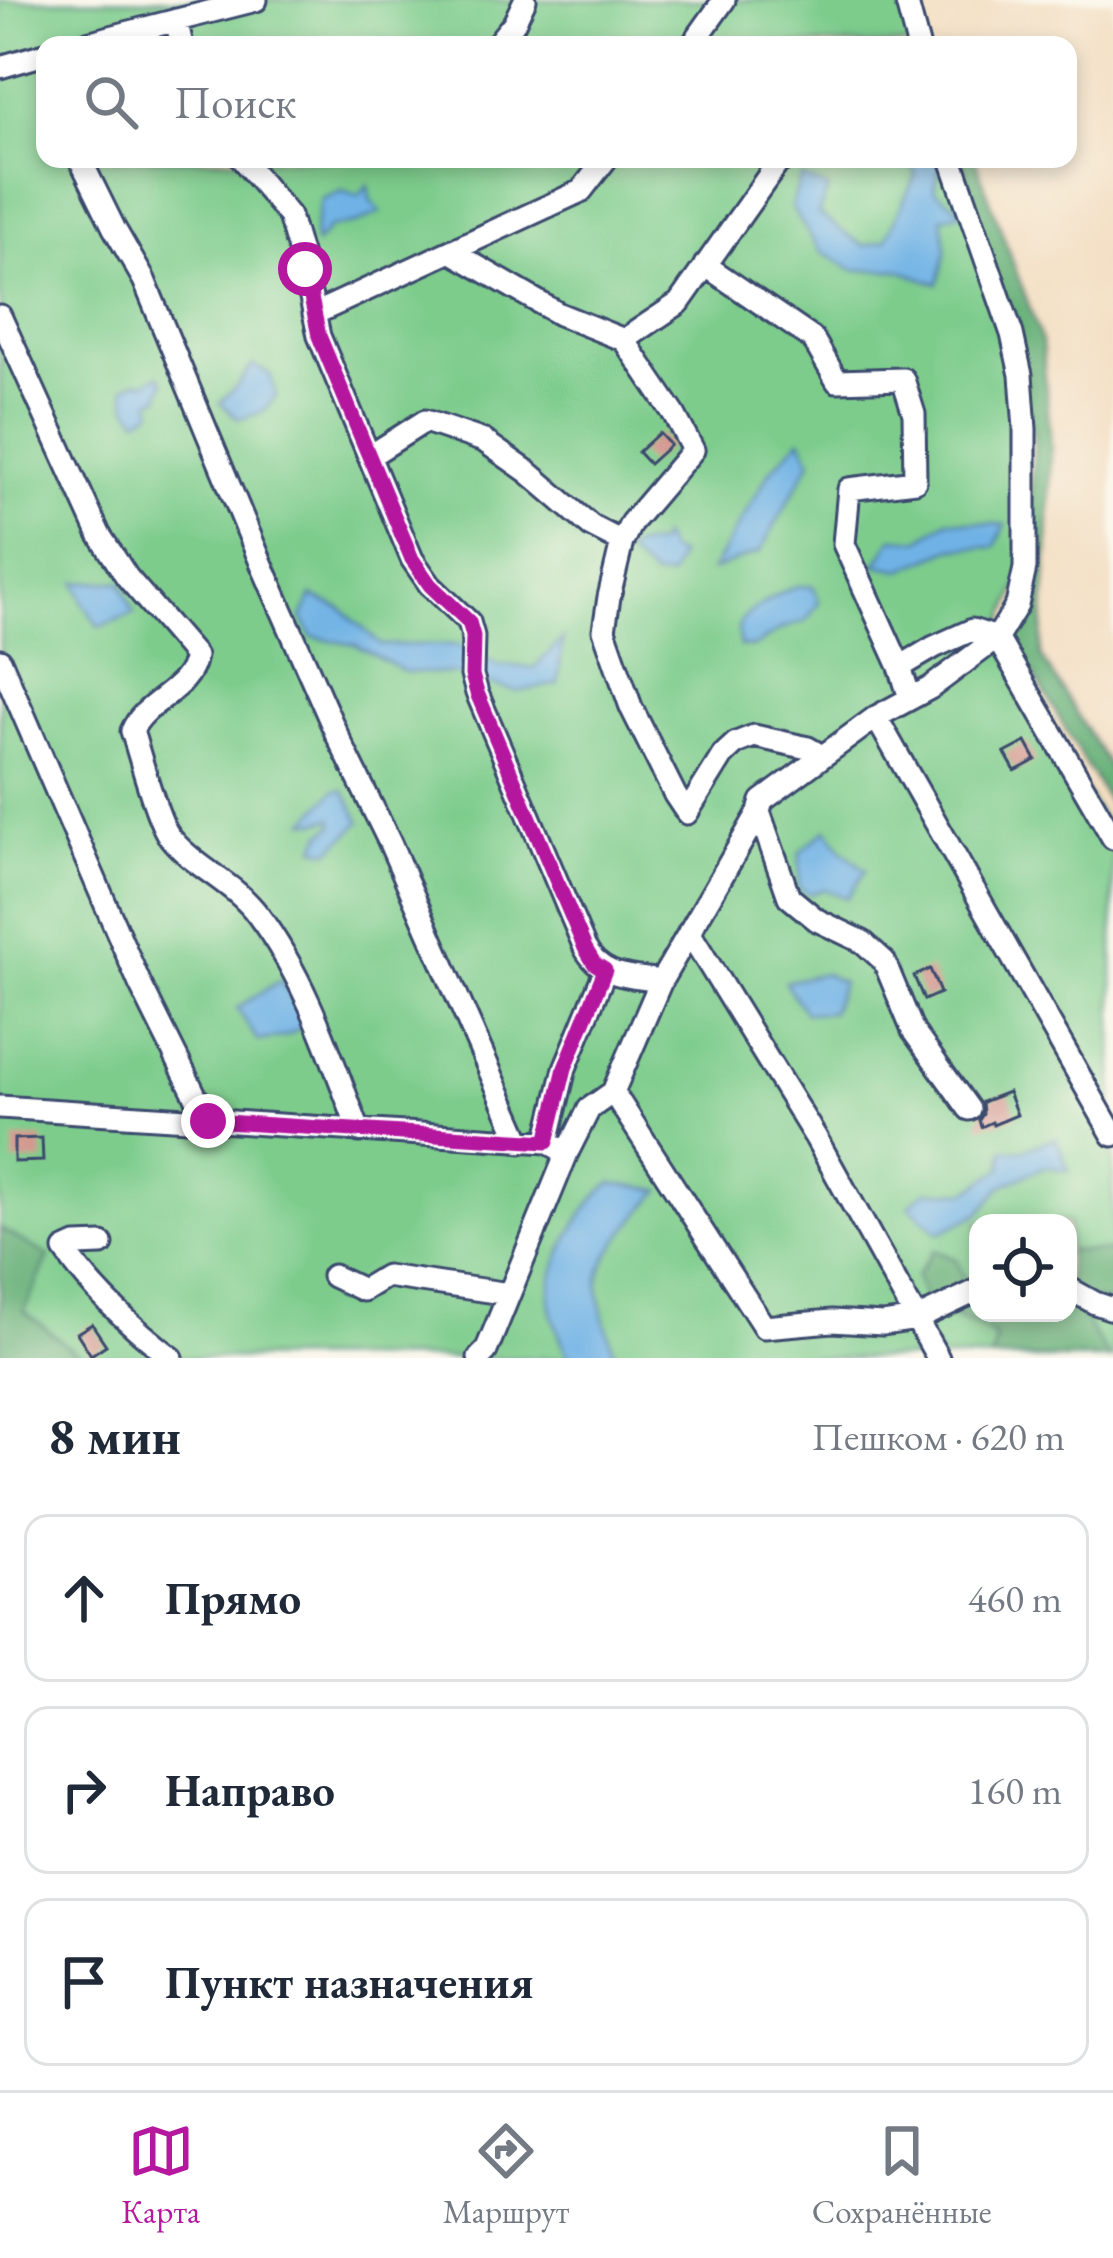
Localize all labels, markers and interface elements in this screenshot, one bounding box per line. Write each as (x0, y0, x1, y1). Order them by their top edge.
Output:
search box (36, 36, 1077, 168)
icon: search (78, 69, 144, 135)
text: Поиск (174, 73, 296, 131)
route start (278, 242, 332, 296)
route end (181, 1094, 235, 1148)
map controls (969, 1214, 1077, 1322)
button: locate (969, 1214, 1077, 1322)
text: 8 мин (48, 1403, 181, 1469)
text: Пешком · 620 m (812, 1411, 1065, 1462)
icon: ahead (51, 1565, 117, 1631)
text: Прямо (165, 1569, 301, 1627)
text: 460 m (968, 1573, 1062, 1624)
icon: right (51, 1757, 117, 1823)
text: Направо (165, 1761, 335, 1819)
text: 160 m (968, 1765, 1062, 1816)
icon: arrive (51, 1949, 117, 2015)
text: Пункт назначения (165, 1953, 534, 2011)
tab: Карта (121, 2118, 200, 2233)
tab: Маршрут (443, 2118, 569, 2233)
tab: Сохранённые (812, 2118, 992, 2233)

